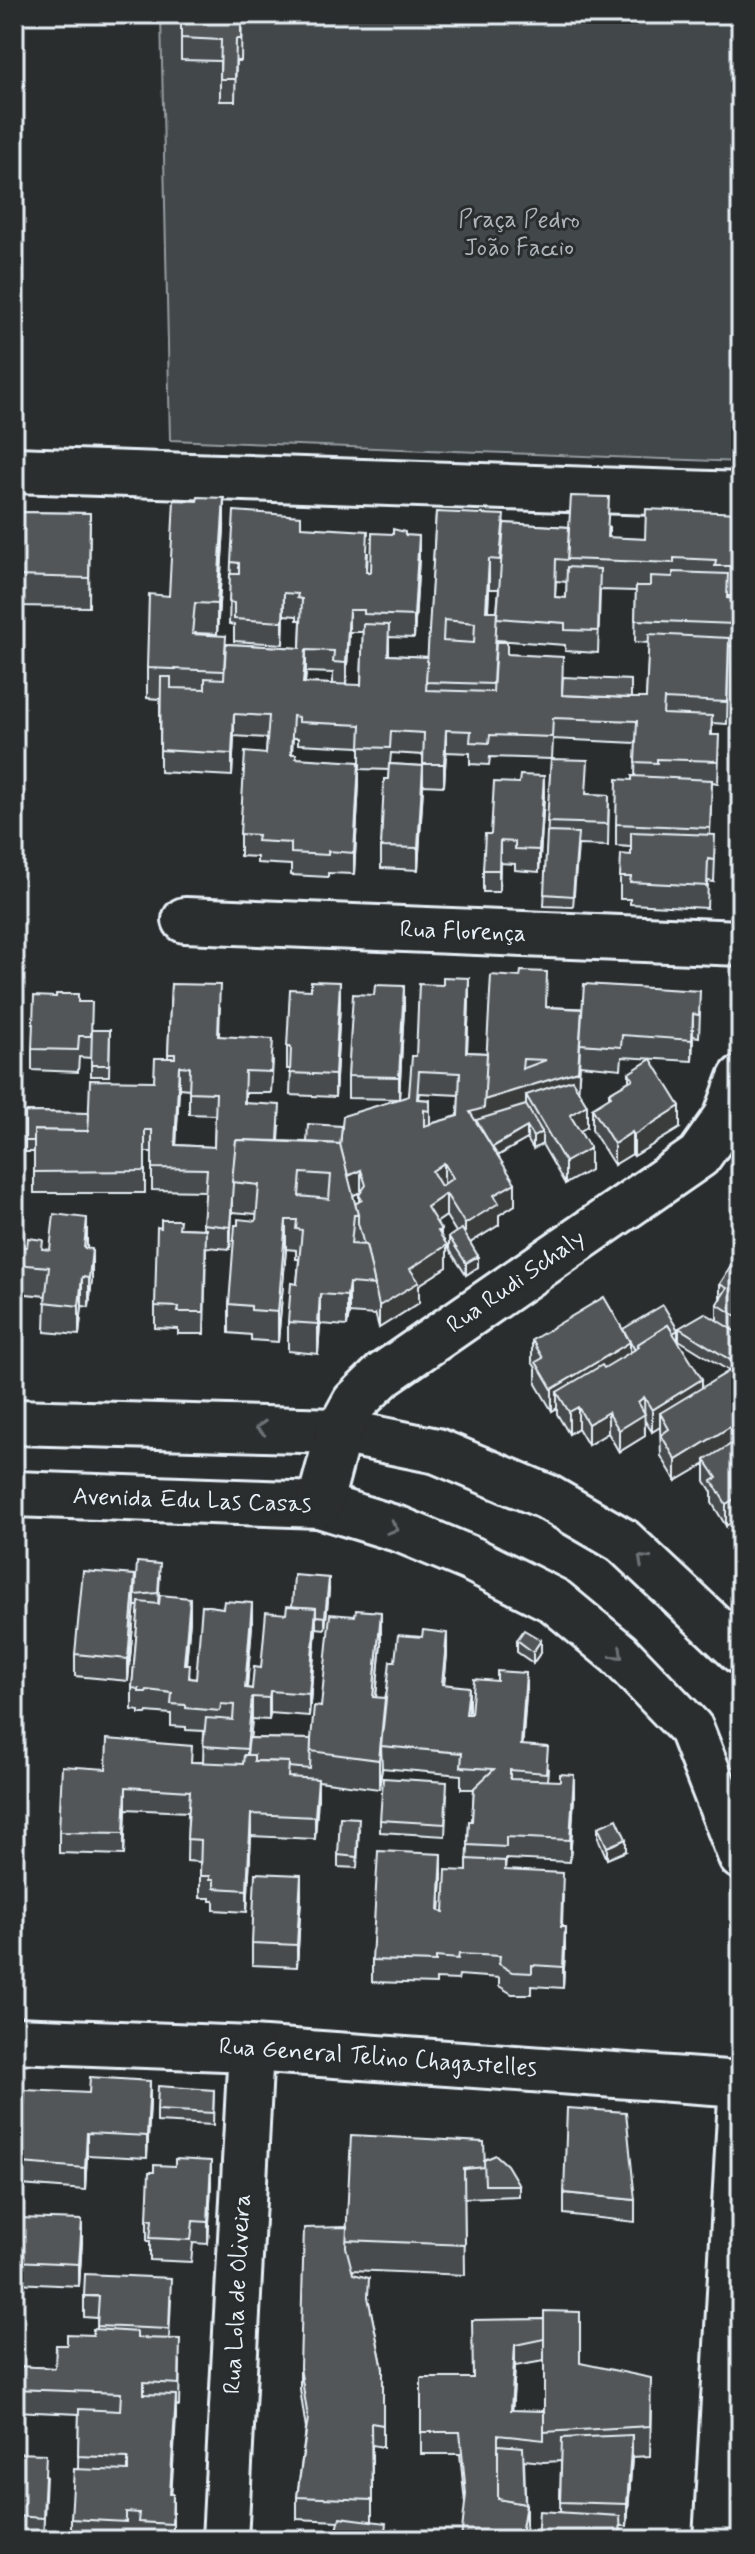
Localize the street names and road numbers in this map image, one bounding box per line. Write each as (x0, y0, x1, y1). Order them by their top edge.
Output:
street label: Rua Florença (399, 914, 527, 950)
street label: Rua Rudi Schaly (441, 1223, 591, 1341)
street label: Avenida Edu Las Casas (72, 1481, 312, 1521)
street label: Rua General Telino Chagastelles (218, 2031, 538, 2085)
street label: Rua Lola de Oliveira (217, 2193, 259, 2395)

